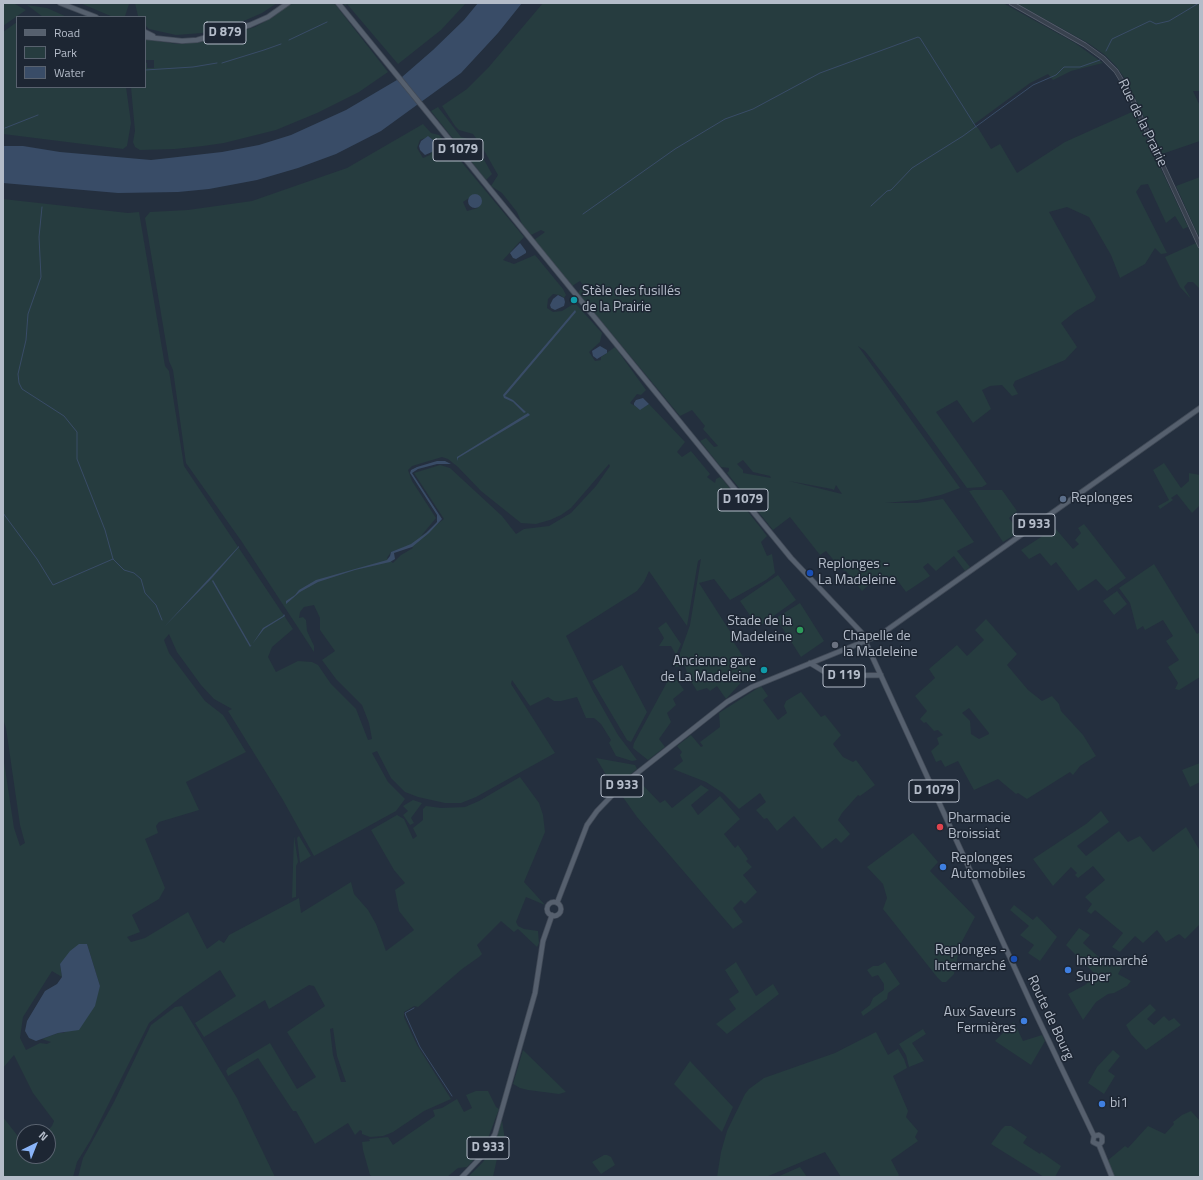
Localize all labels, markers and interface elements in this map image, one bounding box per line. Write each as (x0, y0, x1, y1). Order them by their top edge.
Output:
legend (16, 16, 146, 88)
road number: D 879 (204, 22, 246, 44)
text: Road (54, 23, 80, 42)
text: Park (54, 43, 77, 62)
text: Water (54, 63, 85, 82)
street label: Rue de la Prairie (1114, 77, 1170, 169)
road number: D 1079 (433, 139, 483, 161)
place label: Stèle des fusillés de la Prairie (582, 284, 681, 316)
marker: Stèle des fusillés de la Prairie (569, 295, 579, 305)
road number: D 1079 (718, 489, 768, 511)
place label: Replonges (1071, 491, 1133, 507)
marker: Replonges (1058, 494, 1068, 504)
road number: D 933 (1013, 514, 1055, 536)
place label: Replonges - La Madeleine (818, 557, 896, 590)
marker: Replonges - La Madeleine (805, 568, 815, 578)
place label: Stade de la Madeleine (727, 614, 792, 646)
marker: Stade de la Madeleine (795, 625, 805, 635)
place label: Chapelle de la Madeleine (843, 629, 918, 662)
marker: Chapelle de la Madeleine (830, 640, 840, 650)
place label: Ancienne gare de La Madeleine (660, 654, 756, 686)
marker: Ancienne gare de La Madeleine (759, 665, 769, 675)
road number: D 119 (823, 665, 865, 687)
road number: D 933 (601, 775, 643, 797)
road number: D 1079 (909, 780, 959, 802)
place label: Pharmacie Broissiat (948, 811, 1011, 844)
marker: Pharmacie Broissiat (935, 822, 945, 832)
place label: Replonges Automobiles (951, 851, 1025, 884)
marker: Replonges Automobiles (938, 862, 948, 872)
place label: Replonges - Intermarché (934, 943, 1006, 976)
marker: Replonges - Intermarché (1009, 954, 1019, 964)
place label: Intermarché Super (1076, 954, 1148, 986)
marker: Intermarché Super (1063, 965, 1073, 975)
street label: Route de Bourg (1023, 973, 1077, 1063)
place label: Aux Saveurs Fermières (944, 1005, 1016, 1038)
marker: Aux Saveurs Fermières (1019, 1016, 1029, 1026)
place label: bi1 (1110, 1096, 1128, 1112)
marker: bi1 (1097, 1099, 1107, 1109)
north arrow (16, 1124, 56, 1164)
text: N (35, 1128, 52, 1144)
road number: D 933 (467, 1137, 509, 1159)

